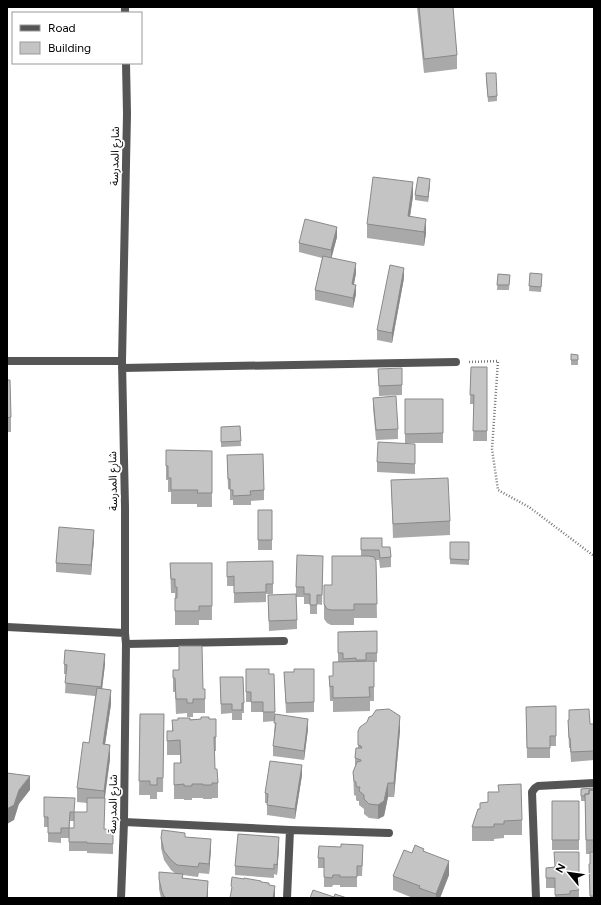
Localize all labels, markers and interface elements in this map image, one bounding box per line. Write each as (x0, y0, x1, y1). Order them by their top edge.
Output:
legend (12, 12, 142, 64)
text: Road (48, 21, 76, 35)
text: Building (48, 41, 91, 55)
street label: شارع المدرسة (108, 126, 123, 186)
street label: شارع المدرسة (106, 451, 121, 511)
street label: شارع المدرسة (106, 774, 121, 834)
north arrow (549, 853, 589, 893)
text: N (553, 862, 568, 875)

